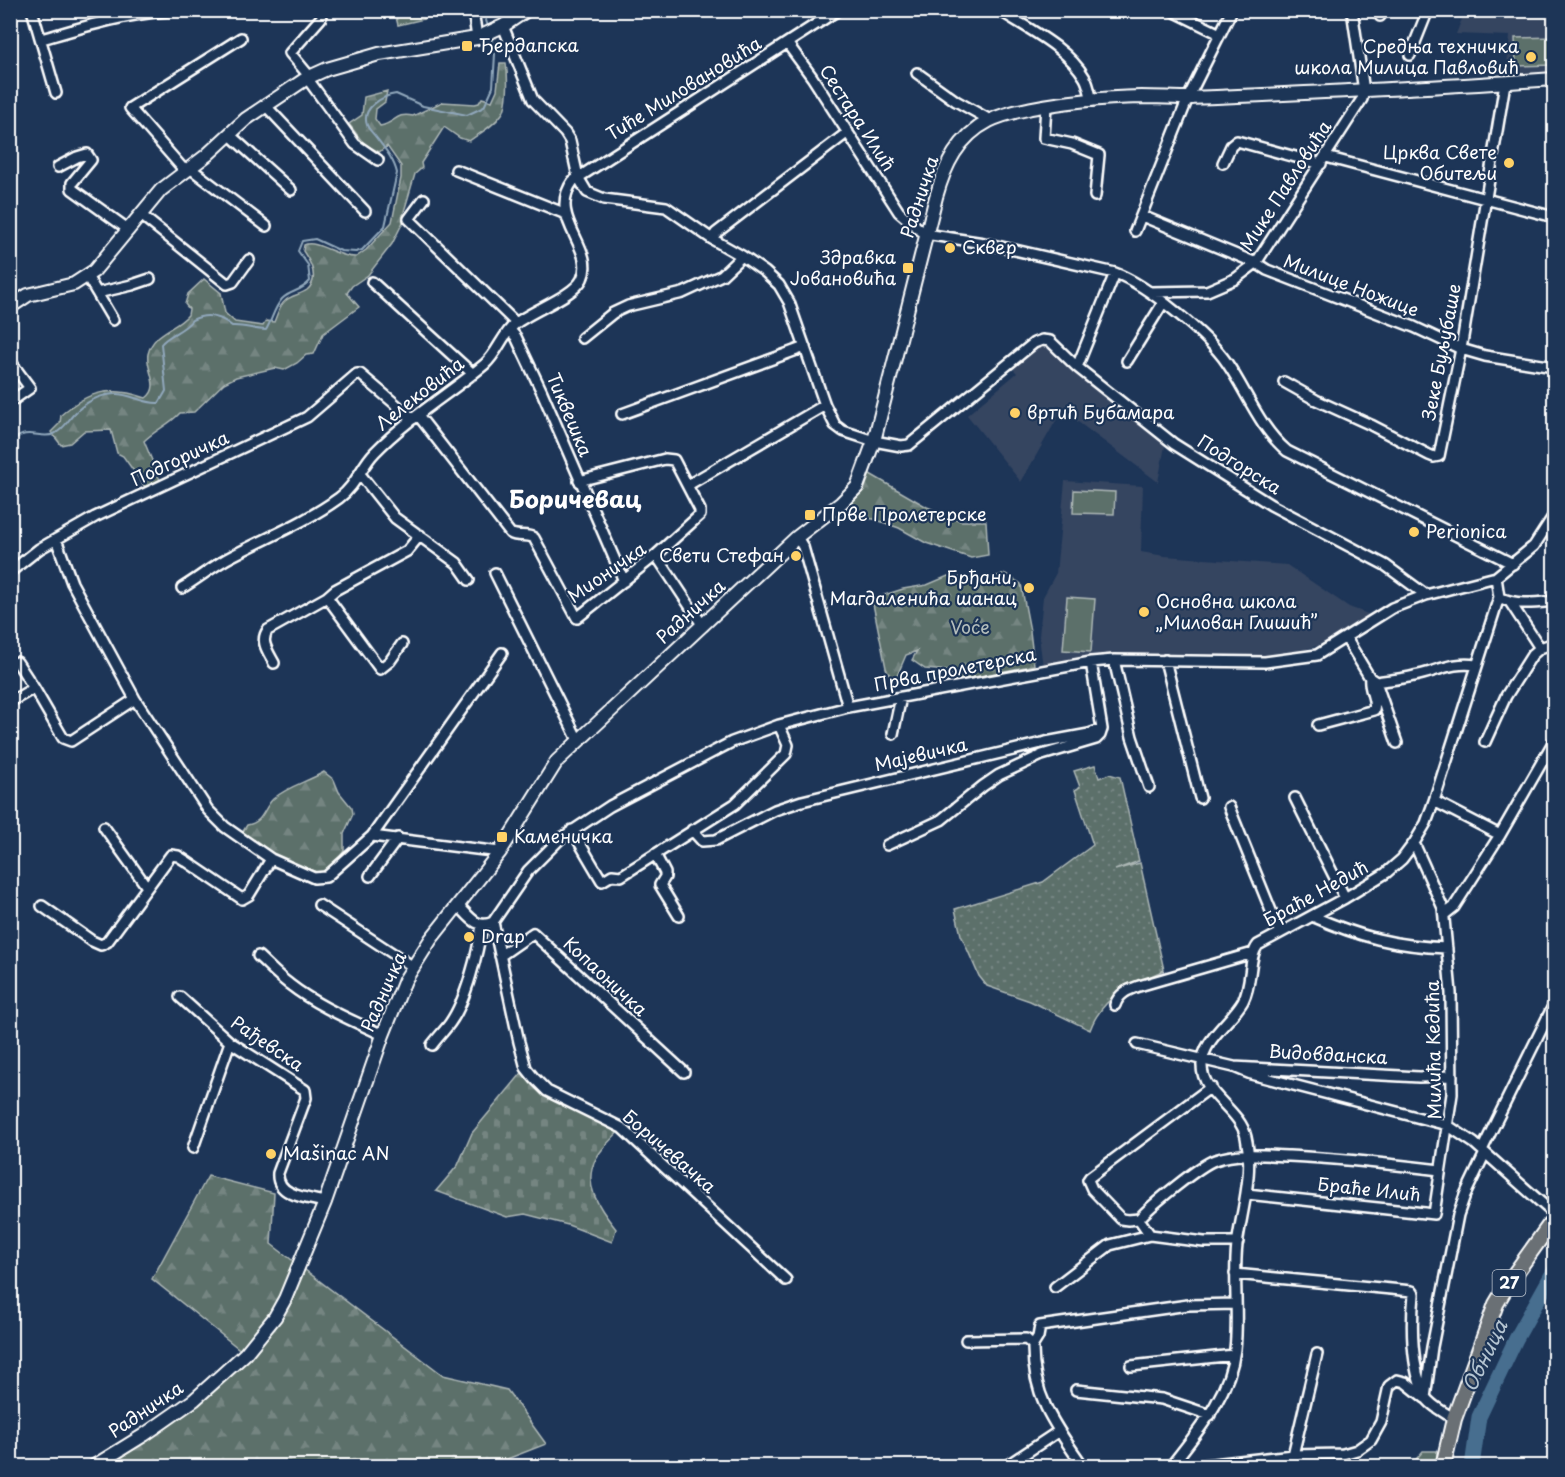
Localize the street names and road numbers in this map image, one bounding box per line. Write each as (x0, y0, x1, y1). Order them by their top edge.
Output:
street label: Тиће Миловановића (600, 29, 767, 146)
street label: Сестара Илић (814, 59, 903, 176)
street label: Мике Павловића (1232, 114, 1337, 256)
street label: Радничка (893, 151, 945, 241)
street label: Милице Ножице (1280, 246, 1423, 323)
street label: Зеке Буљубаше (1414, 281, 1467, 422)
street label: Лелековића (369, 349, 470, 436)
street label: Тиквешка (541, 368, 600, 461)
street label: Подгоричка (126, 423, 233, 492)
street label: Подгорска (1193, 427, 1288, 501)
street label: Мионичка (561, 534, 651, 609)
street label: Радничка (649, 572, 731, 649)
street label: Прва пролетерска (871, 639, 1039, 697)
street label: Мајевичка (872, 730, 970, 777)
street label: Браће Недић (1258, 853, 1372, 933)
street label: Копаоничка (558, 930, 655, 1022)
street label: Радничка (353, 946, 413, 1036)
street label: Милића Кедића (1418, 979, 1447, 1120)
street label: Рађевска (226, 1008, 310, 1078)
street label: Видовданска (1268, 1037, 1389, 1070)
street label: Боричевачка (617, 1103, 723, 1199)
street label: Браће Илић (1316, 1170, 1422, 1207)
road number: 27 (1492, 1270, 1526, 1296)
street label: Радничка (102, 1373, 188, 1444)

